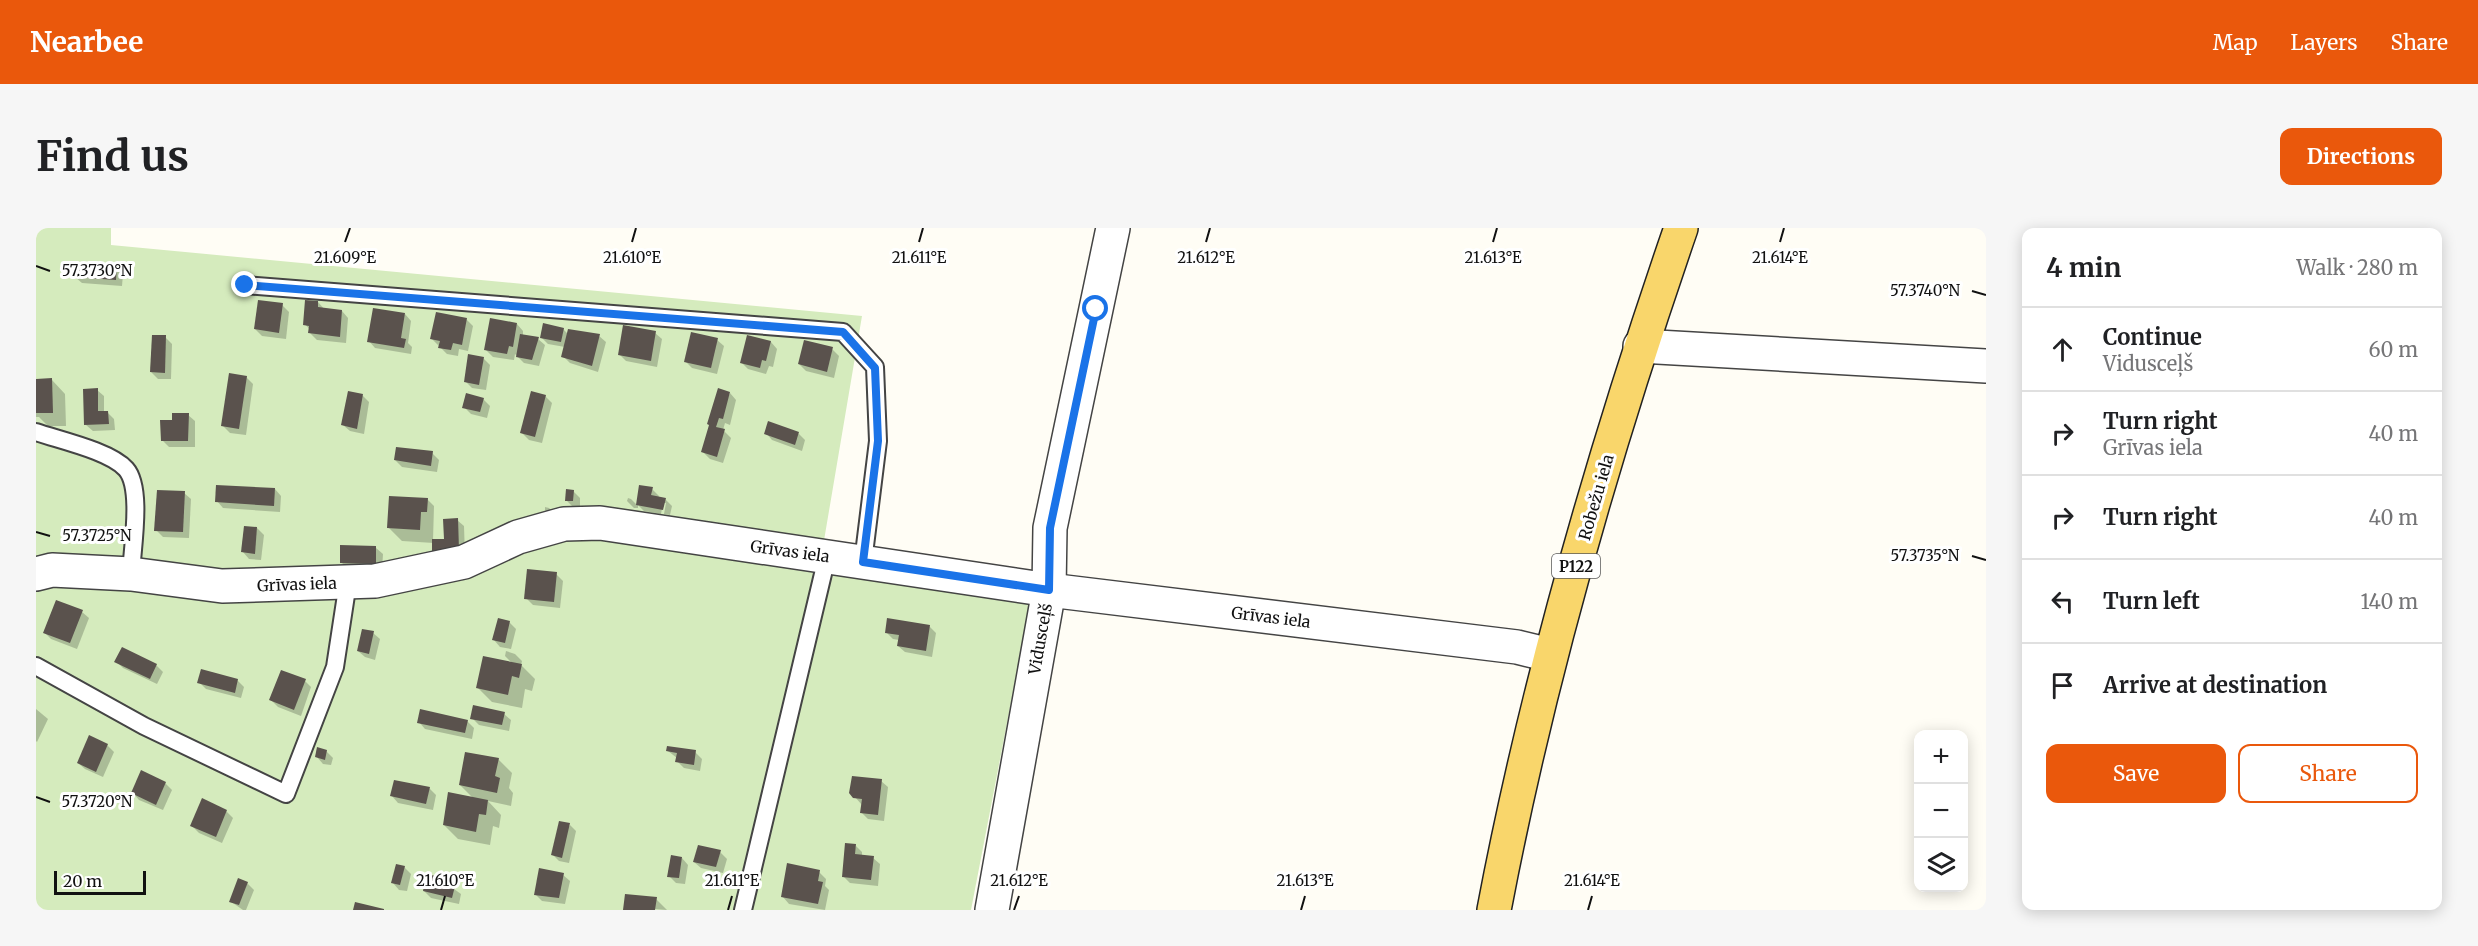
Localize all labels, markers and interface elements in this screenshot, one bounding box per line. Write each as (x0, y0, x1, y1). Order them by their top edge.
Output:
text: Nearbee (30, 24, 143, 60)
text: Map (2213, 29, 2258, 56)
text: Layers (2291, 29, 2358, 56)
text: Share (2391, 29, 2448, 56)
button: Directions (2280, 128, 2442, 185)
text: Find us (36, 130, 189, 182)
text: 21.609°E (314, 248, 376, 267)
text: 21.610°E (603, 248, 661, 267)
text: 21.611°E (892, 248, 947, 267)
text: 21.612°E (1177, 248, 1235, 267)
text: 21.613°E (1465, 248, 1522, 267)
text: 21.614°E (1752, 248, 1808, 267)
text: 4 min (2046, 251, 2121, 284)
text: Walk · 280 m (2296, 255, 2418, 280)
text: 57.3730°N (62, 261, 133, 280)
route end (231, 271, 257, 297)
text: 57.3740°N (1890, 281, 1961, 300)
route start (1082, 295, 1108, 321)
text: Continue (2103, 323, 2202, 351)
icon: ahead (2046, 333, 2079, 366)
text: 60 m (2368, 337, 2418, 362)
text: Vidusceļš (2103, 351, 2193, 376)
text: Turn right (2103, 407, 2217, 435)
icon: right (2046, 417, 2079, 450)
text: 40 m (2368, 421, 2418, 446)
text: Grīvas iela (2103, 435, 2203, 460)
street label: Robežu iela (1574, 451, 1618, 542)
icon: right (2046, 501, 2079, 534)
text: Turn right (2103, 503, 2217, 531)
text: 40 m (2368, 505, 2418, 530)
text: 57.3725°N (62, 526, 132, 545)
street label: Grīvas iela (749, 536, 831, 567)
text: 57.3735°N (1891, 546, 1960, 565)
road number: P122 (1552, 554, 1600, 578)
street label: Grīvas iela (257, 573, 338, 595)
icon: left (2046, 585, 2079, 618)
text: Turn left (2103, 587, 2200, 615)
text: 140 m (2361, 589, 2418, 614)
street label: Vidusceļš (1024, 602, 1057, 677)
street label: Grīvas iela (1230, 602, 1312, 632)
icon: arrive (2046, 669, 2079, 702)
text: Arrive at destination (2103, 671, 2327, 699)
map controls (1914, 730, 1968, 892)
button: + (1914, 730, 1968, 784)
button: Save (2046, 744, 2226, 803)
button: Share (2238, 744, 2418, 803)
button: − (1914, 784, 1968, 838)
text: 57.3720°N (62, 792, 133, 811)
button: layers (1914, 838, 1968, 892)
scale bar (54, 868, 146, 896)
text: 20 m (63, 871, 102, 891)
text: 21.610°E (416, 871, 474, 890)
text: 21.611°E (705, 871, 760, 890)
text: 21.612°E (990, 871, 1048, 890)
text: 21.613°E (1277, 871, 1334, 890)
text: 21.614°E (1564, 871, 1620, 890)

